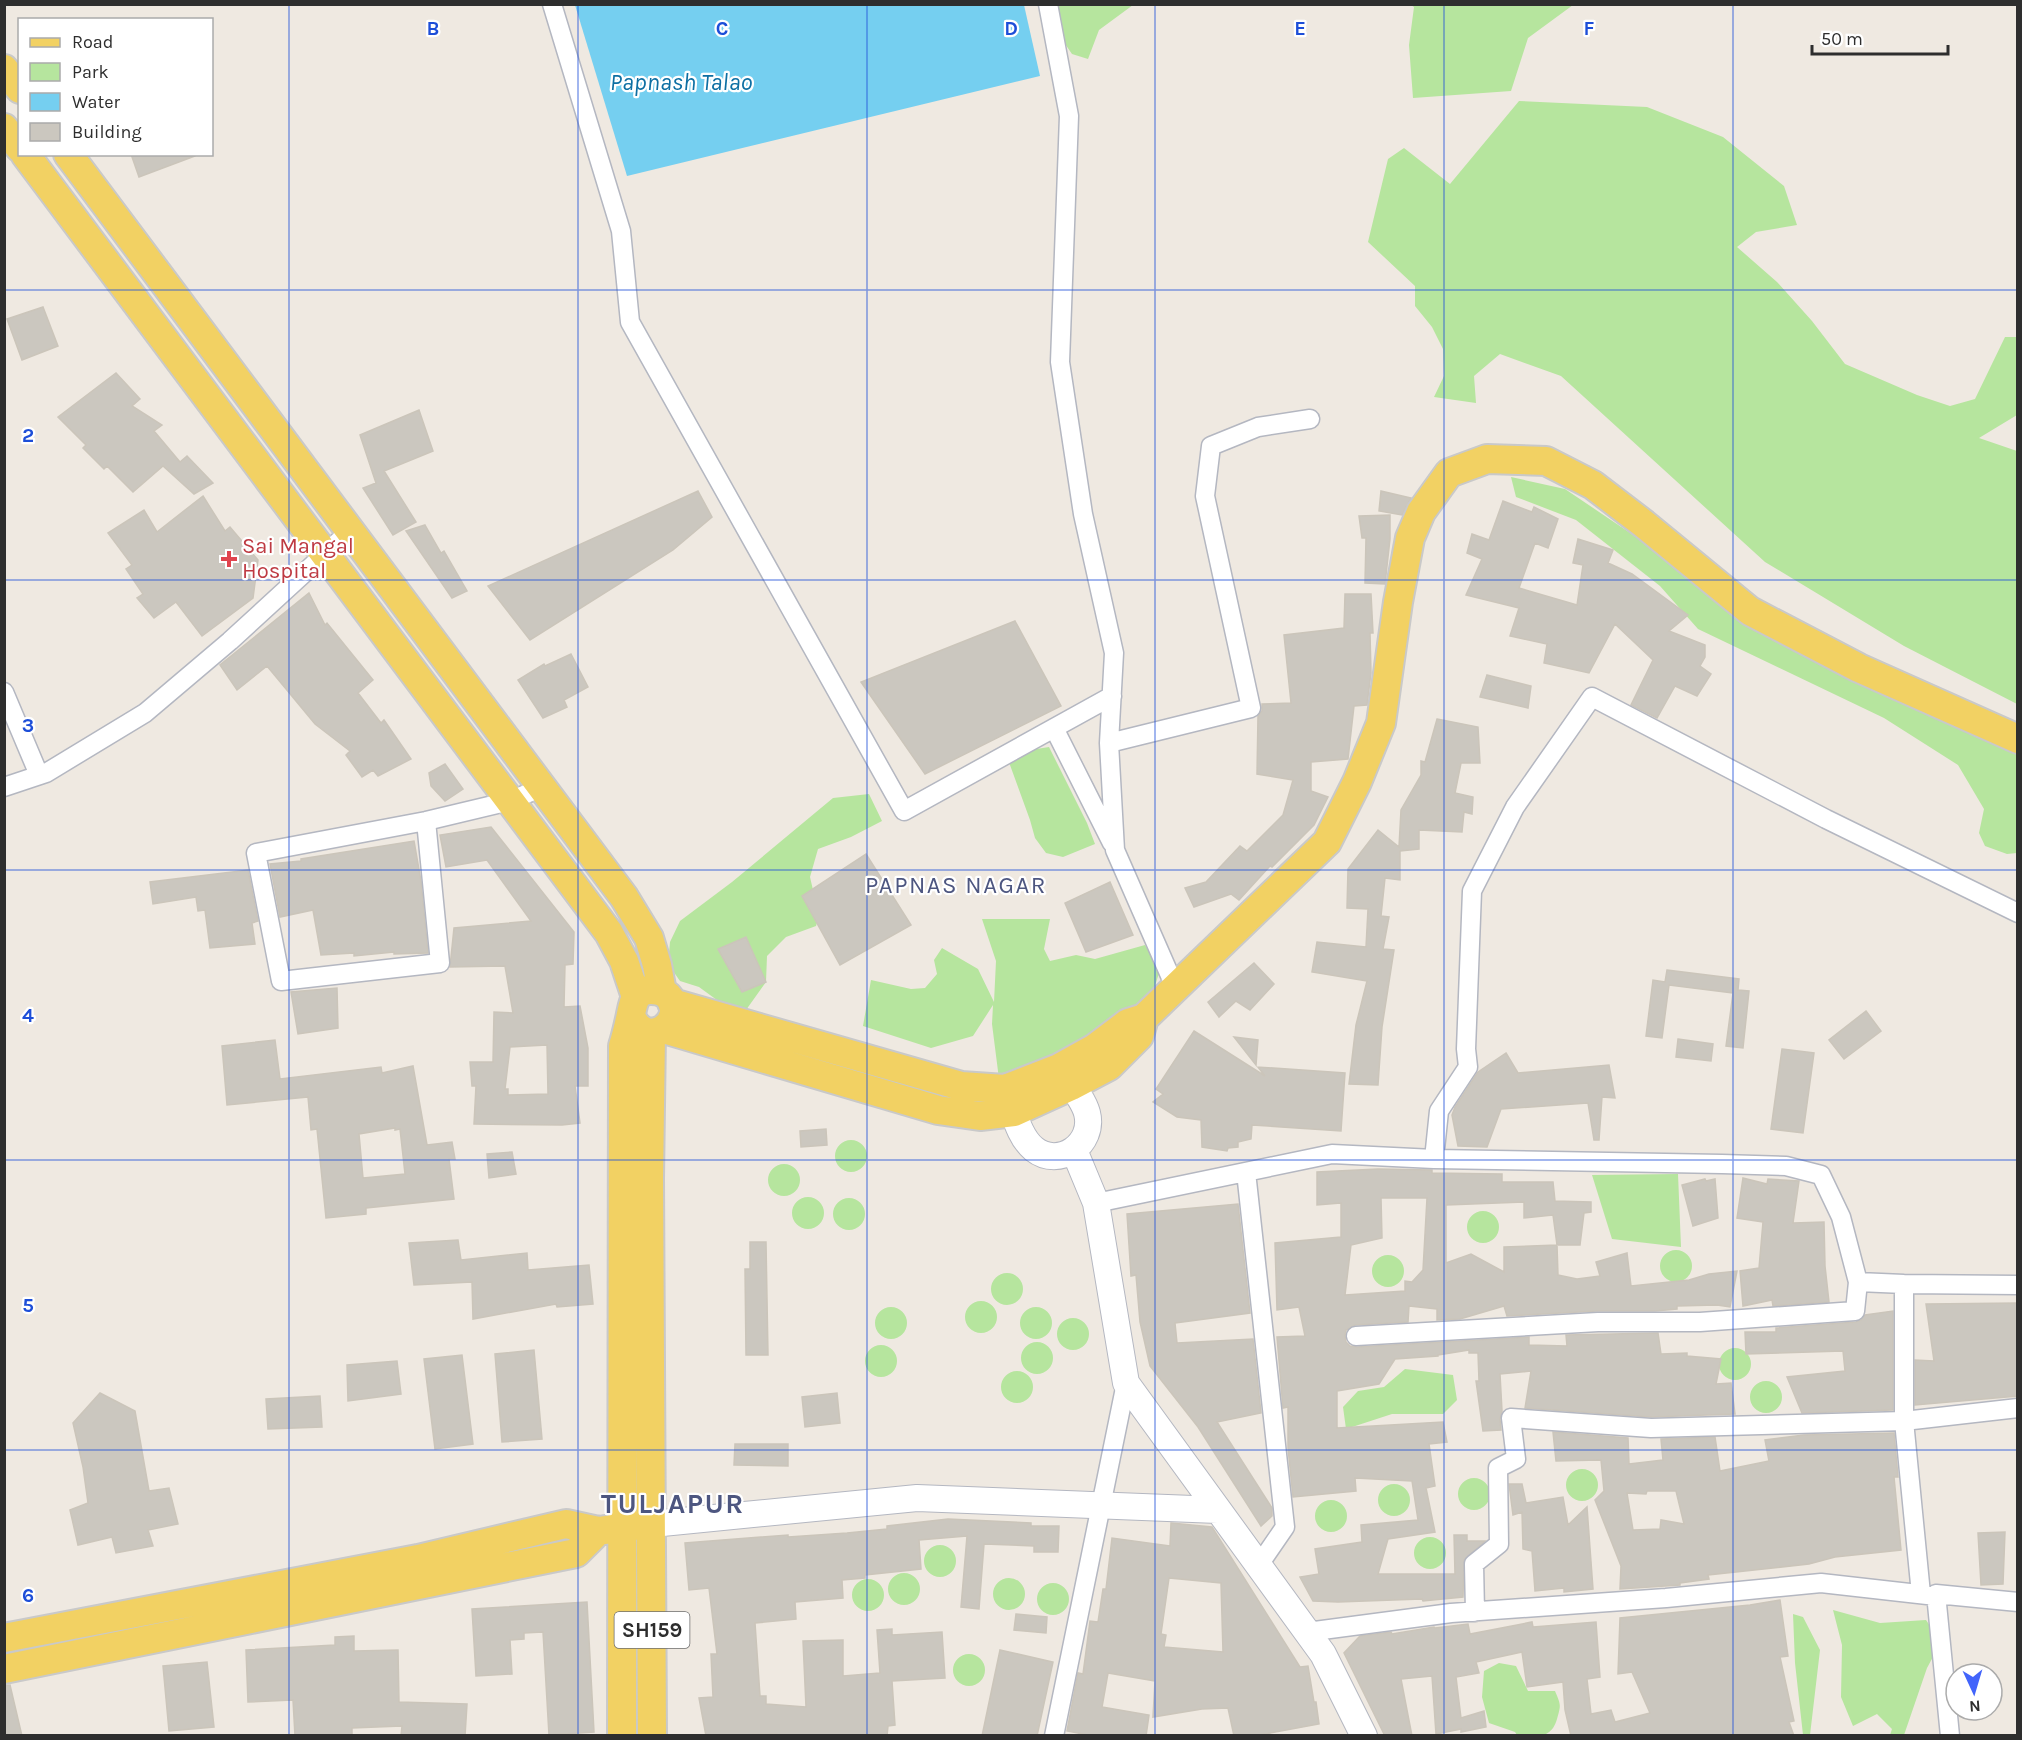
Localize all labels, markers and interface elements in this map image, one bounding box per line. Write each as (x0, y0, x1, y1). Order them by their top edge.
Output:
text: B (427, 17, 439, 40)
text: C (716, 17, 728, 40)
text: D (1004, 17, 1018, 40)
text: E (1294, 17, 1306, 40)
text: F (1584, 17, 1595, 40)
legend (18, 18, 213, 156)
scale bar (1812, 18, 1948, 56)
text: 50 m (1821, 28, 1863, 50)
text: Road (72, 31, 113, 53)
text: Park (72, 61, 109, 83)
water label: Papnash Talao (610, 68, 752, 96)
text: Water (72, 91, 120, 113)
text: Building (72, 121, 142, 143)
text: 2 (22, 424, 34, 447)
place label: Sai Mangal Hospital (242, 533, 354, 584)
marker: Sai Mangal Hospital (220, 550, 238, 568)
text: 3 (22, 714, 34, 737)
district label: PAPNAS NAGAR (865, 871, 1047, 899)
text: 4 (22, 1004, 34, 1027)
text: 5 (22, 1294, 34, 1317)
district label: TULJAPUR (601, 1487, 745, 1520)
text: 6 (22, 1584, 34, 1607)
road number: SH159 (614, 1612, 690, 1648)
north arrow (1944, 1662, 2004, 1722)
text: N (1969, 1697, 1981, 1716)

